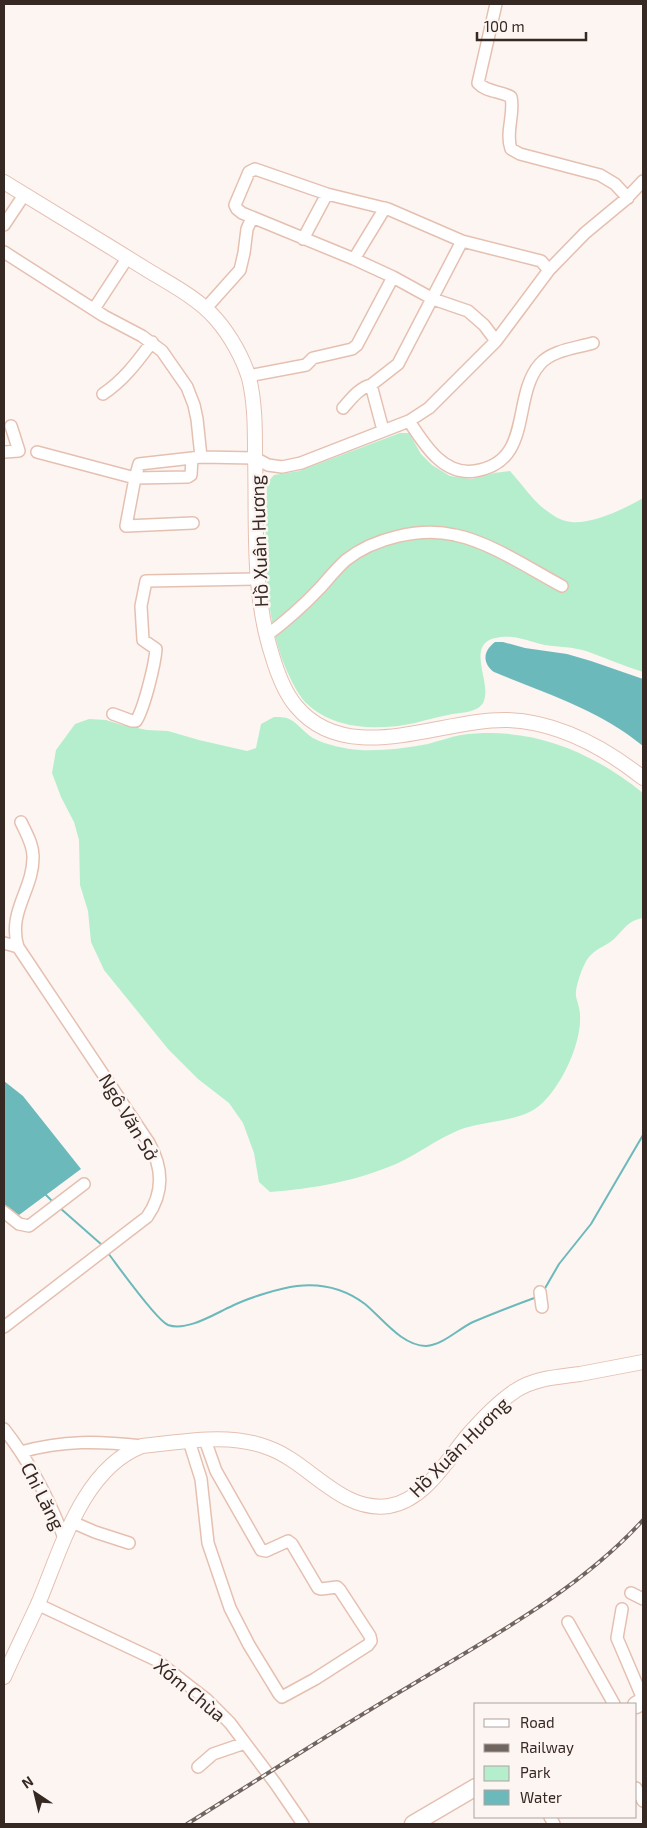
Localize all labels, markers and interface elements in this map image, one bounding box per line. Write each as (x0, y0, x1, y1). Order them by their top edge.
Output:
scale bar (477, 10, 586, 42)
text: 100 m (484, 17, 525, 35)
street label: Hồ Xuân Hương (245, 474, 272, 608)
street label: Ngô Văn Sở (95, 1069, 165, 1165)
street label: Hồ Xuân Hương (404, 1391, 514, 1502)
street label: Chi Lăng (17, 1458, 70, 1534)
street label: Xóm Chùa (150, 1653, 231, 1726)
legend (474, 1703, 637, 1818)
text: Road (520, 1713, 555, 1731)
text: Railway (520, 1738, 574, 1756)
text: Park (520, 1763, 551, 1781)
north arrow (10, 1768, 60, 1818)
text: N (18, 1772, 36, 1792)
text: Water (520, 1788, 562, 1806)

